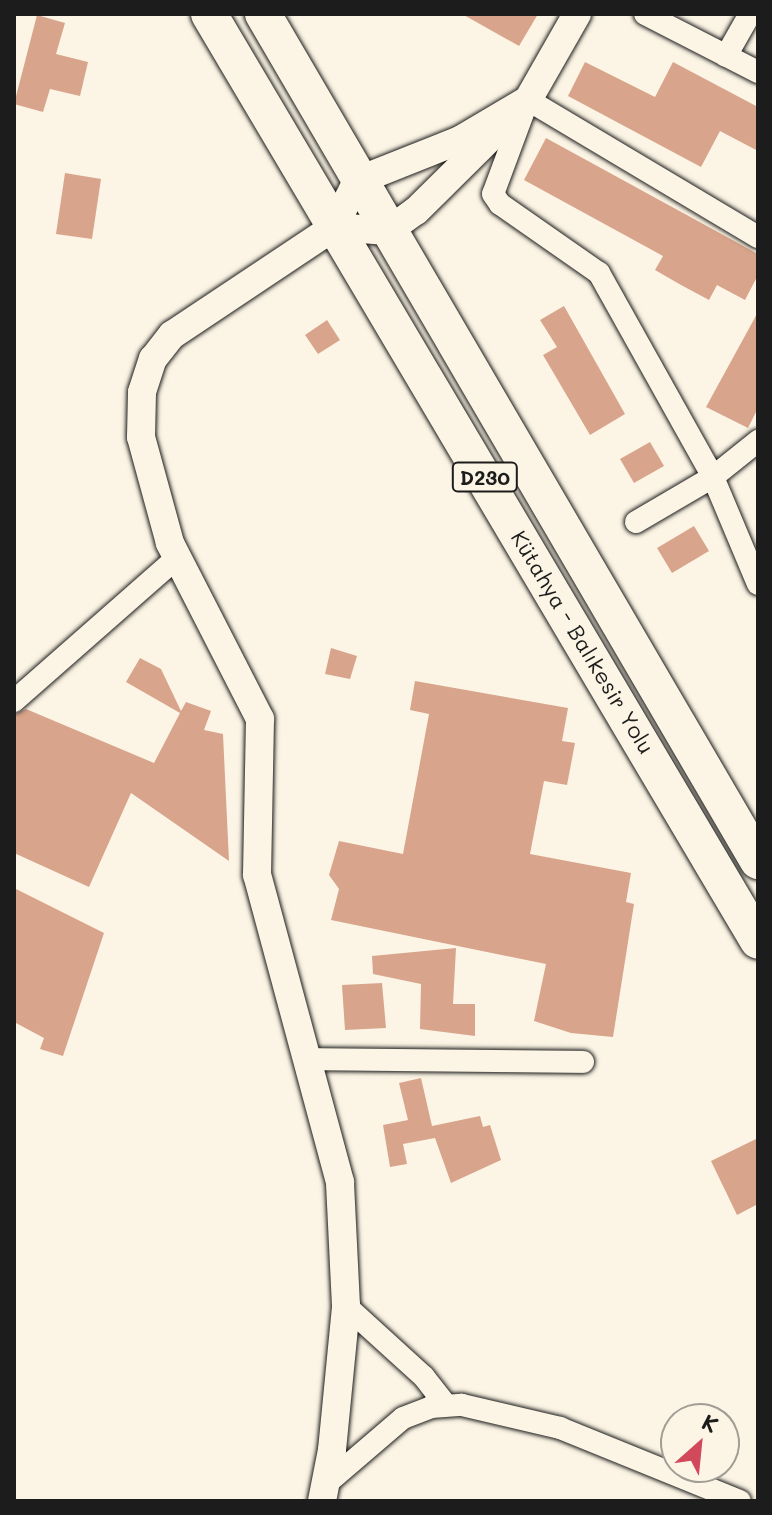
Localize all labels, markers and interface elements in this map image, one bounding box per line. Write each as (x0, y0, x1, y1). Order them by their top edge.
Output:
road number: D230 (451, 461, 519, 493)
street label: Kütahya - Balıkesir Yolu (506, 526, 660, 758)
north arrow (660, 1403, 740, 1483)
text: K (697, 1407, 723, 1439)

